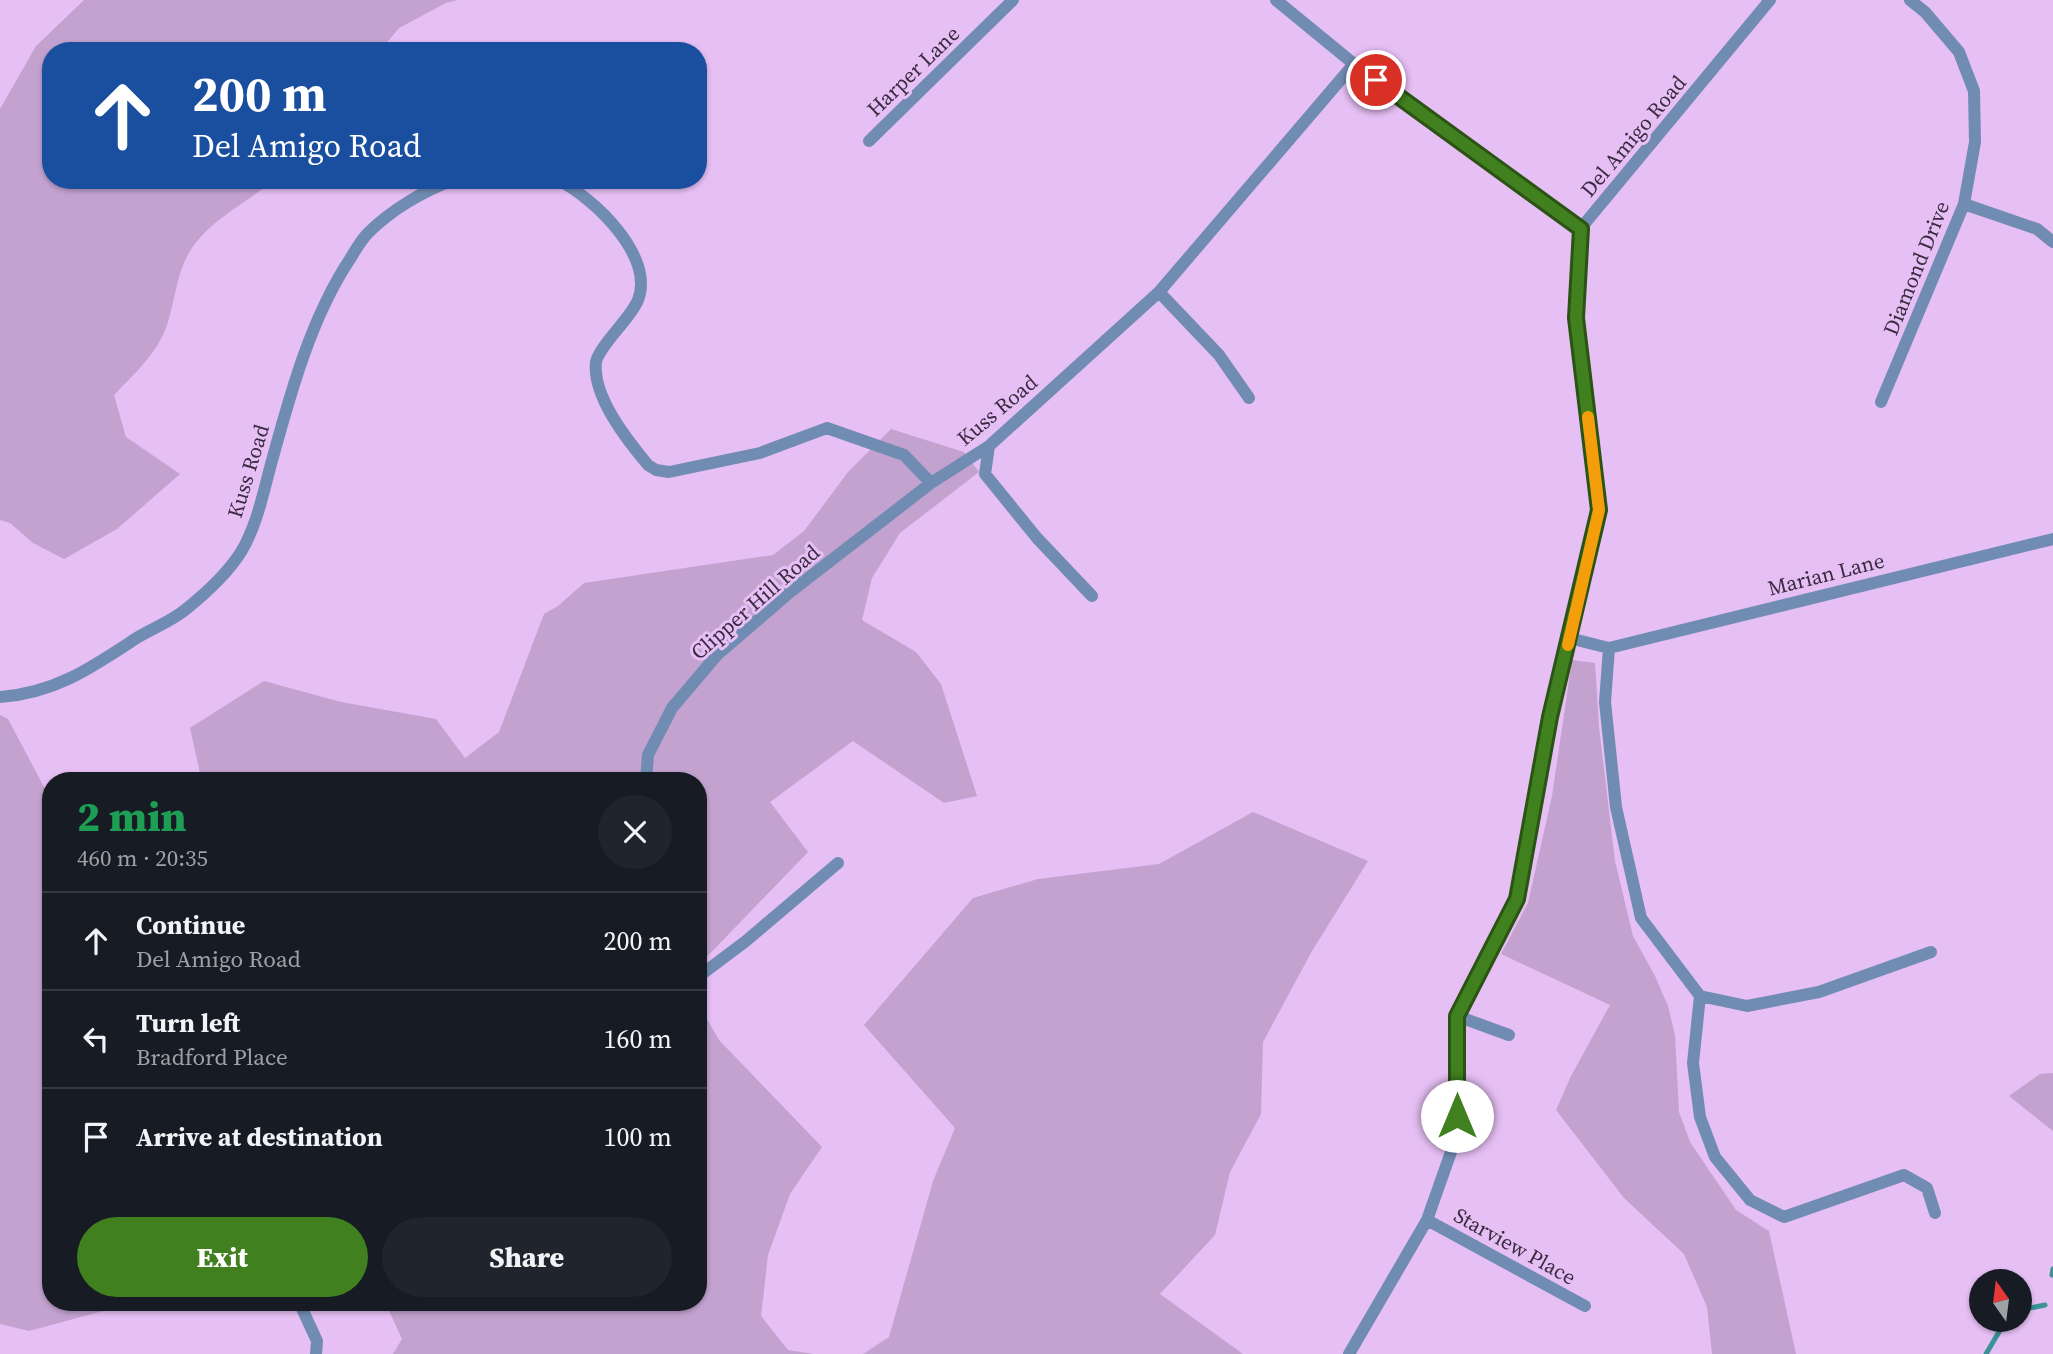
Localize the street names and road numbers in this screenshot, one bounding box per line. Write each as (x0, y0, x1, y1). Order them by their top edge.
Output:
street label: Harper Lane (860, 19, 966, 123)
street label: Del Amigo Road (1574, 69, 1692, 203)
street label: Diamond Drive (1876, 197, 1956, 339)
street label: Kuss Road (951, 368, 1043, 452)
street label: Kuss Road (220, 421, 276, 521)
street label: Clipper Hill Road (684, 538, 826, 666)
street label: Marian Lane (1765, 546, 1887, 602)
street label: Starview Place (1449, 1200, 1581, 1292)

